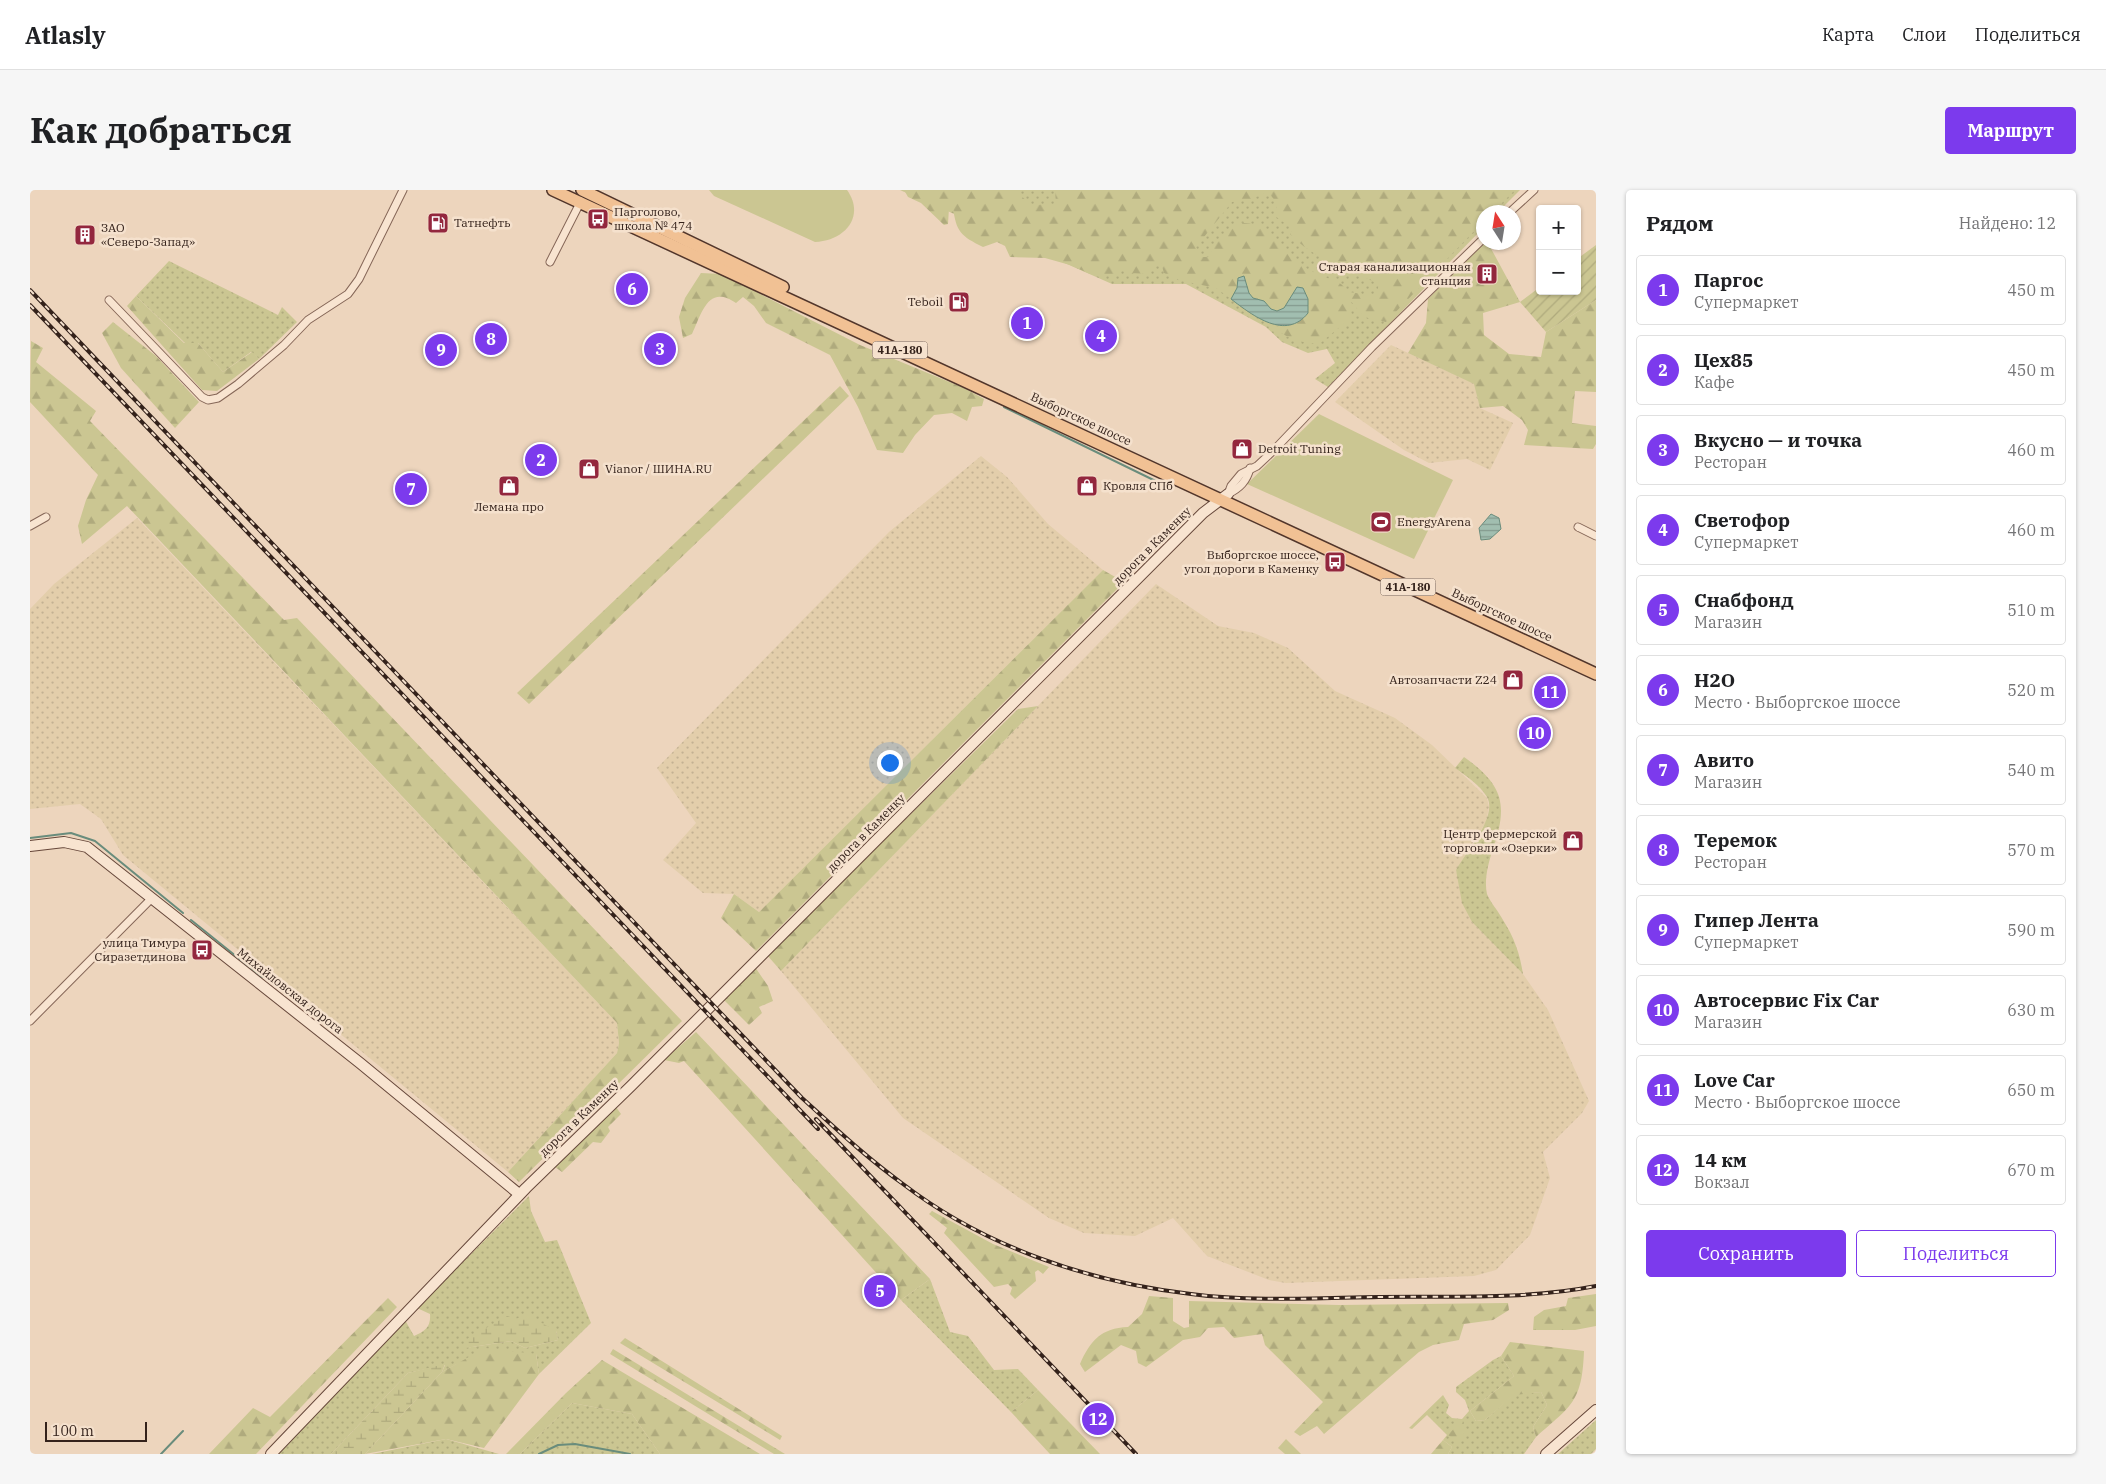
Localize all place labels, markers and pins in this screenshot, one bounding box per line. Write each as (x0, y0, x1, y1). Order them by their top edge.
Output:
place label: Парголово, школа № 474 (614, 204, 692, 233)
bus stop icon: Парголово, школа № 474 (586, 207, 610, 231)
fuel station icon: Татнефть (426, 211, 450, 235)
place label: Татнефть (454, 215, 511, 230)
place label: ЗАО «Северо-Запад» (101, 220, 195, 249)
building icon: ЗАО «Северо-Запад» (73, 223, 97, 247)
place label: Старая канализационная станция (1319, 259, 1471, 288)
building icon: Старая канализационная станция (1475, 262, 1499, 286)
pin: 6 (616, 270, 648, 308)
fuel station icon: Teboil (947, 290, 971, 314)
place label: Teboil (908, 294, 943, 309)
pin: 1 (1011, 304, 1043, 342)
pin: 4 (1085, 317, 1117, 355)
pin: 8 (475, 320, 507, 358)
pin: 3 (644, 330, 676, 368)
pin: 9 (425, 331, 457, 369)
shop icon: Detroit Tuning (1230, 437, 1254, 461)
pin: 2 (525, 441, 557, 479)
place label: Detroit Tuning (1258, 441, 1341, 456)
shop icon: Vianor / ШИНА.RU (577, 457, 601, 481)
place label: Vianor / ШИНА.RU (605, 461, 712, 476)
pin: 7 (395, 470, 427, 508)
shop icon: Лемана про (497, 474, 521, 498)
shop icon: Кровля СПб (1075, 474, 1099, 498)
place label: Кровля СПб (1103, 478, 1173, 493)
place label: Лемана про (474, 499, 544, 514)
sports icon: EnergyArena (1369, 510, 1393, 534)
place label: EnergyArena (1397, 514, 1472, 529)
place label: Выборгское шоссе, угол дороги в Каменку (1184, 547, 1320, 576)
bus stop icon: Выборгское шоссе, угол дороги в Каменку (1323, 550, 1347, 574)
shop icon: Автозапчасти Z24 (1501, 668, 1525, 692)
place label: Автозапчасти Z24 (1389, 672, 1497, 687)
pin: 11 (1534, 673, 1566, 711)
pin: 10 (1519, 714, 1551, 752)
place label: Центр фермерской торговли «Озерки» (1443, 826, 1557, 855)
shop icon: Центр фермерской торговли «Озерки» (1561, 829, 1585, 853)
place label: улица Тимура Сиразетдинова (94, 935, 186, 964)
bus stop icon: улица Тимура Сиразетдинова (190, 938, 214, 962)
pin: 5 (864, 1272, 896, 1310)
pin: 12 (1082, 1400, 1114, 1438)

